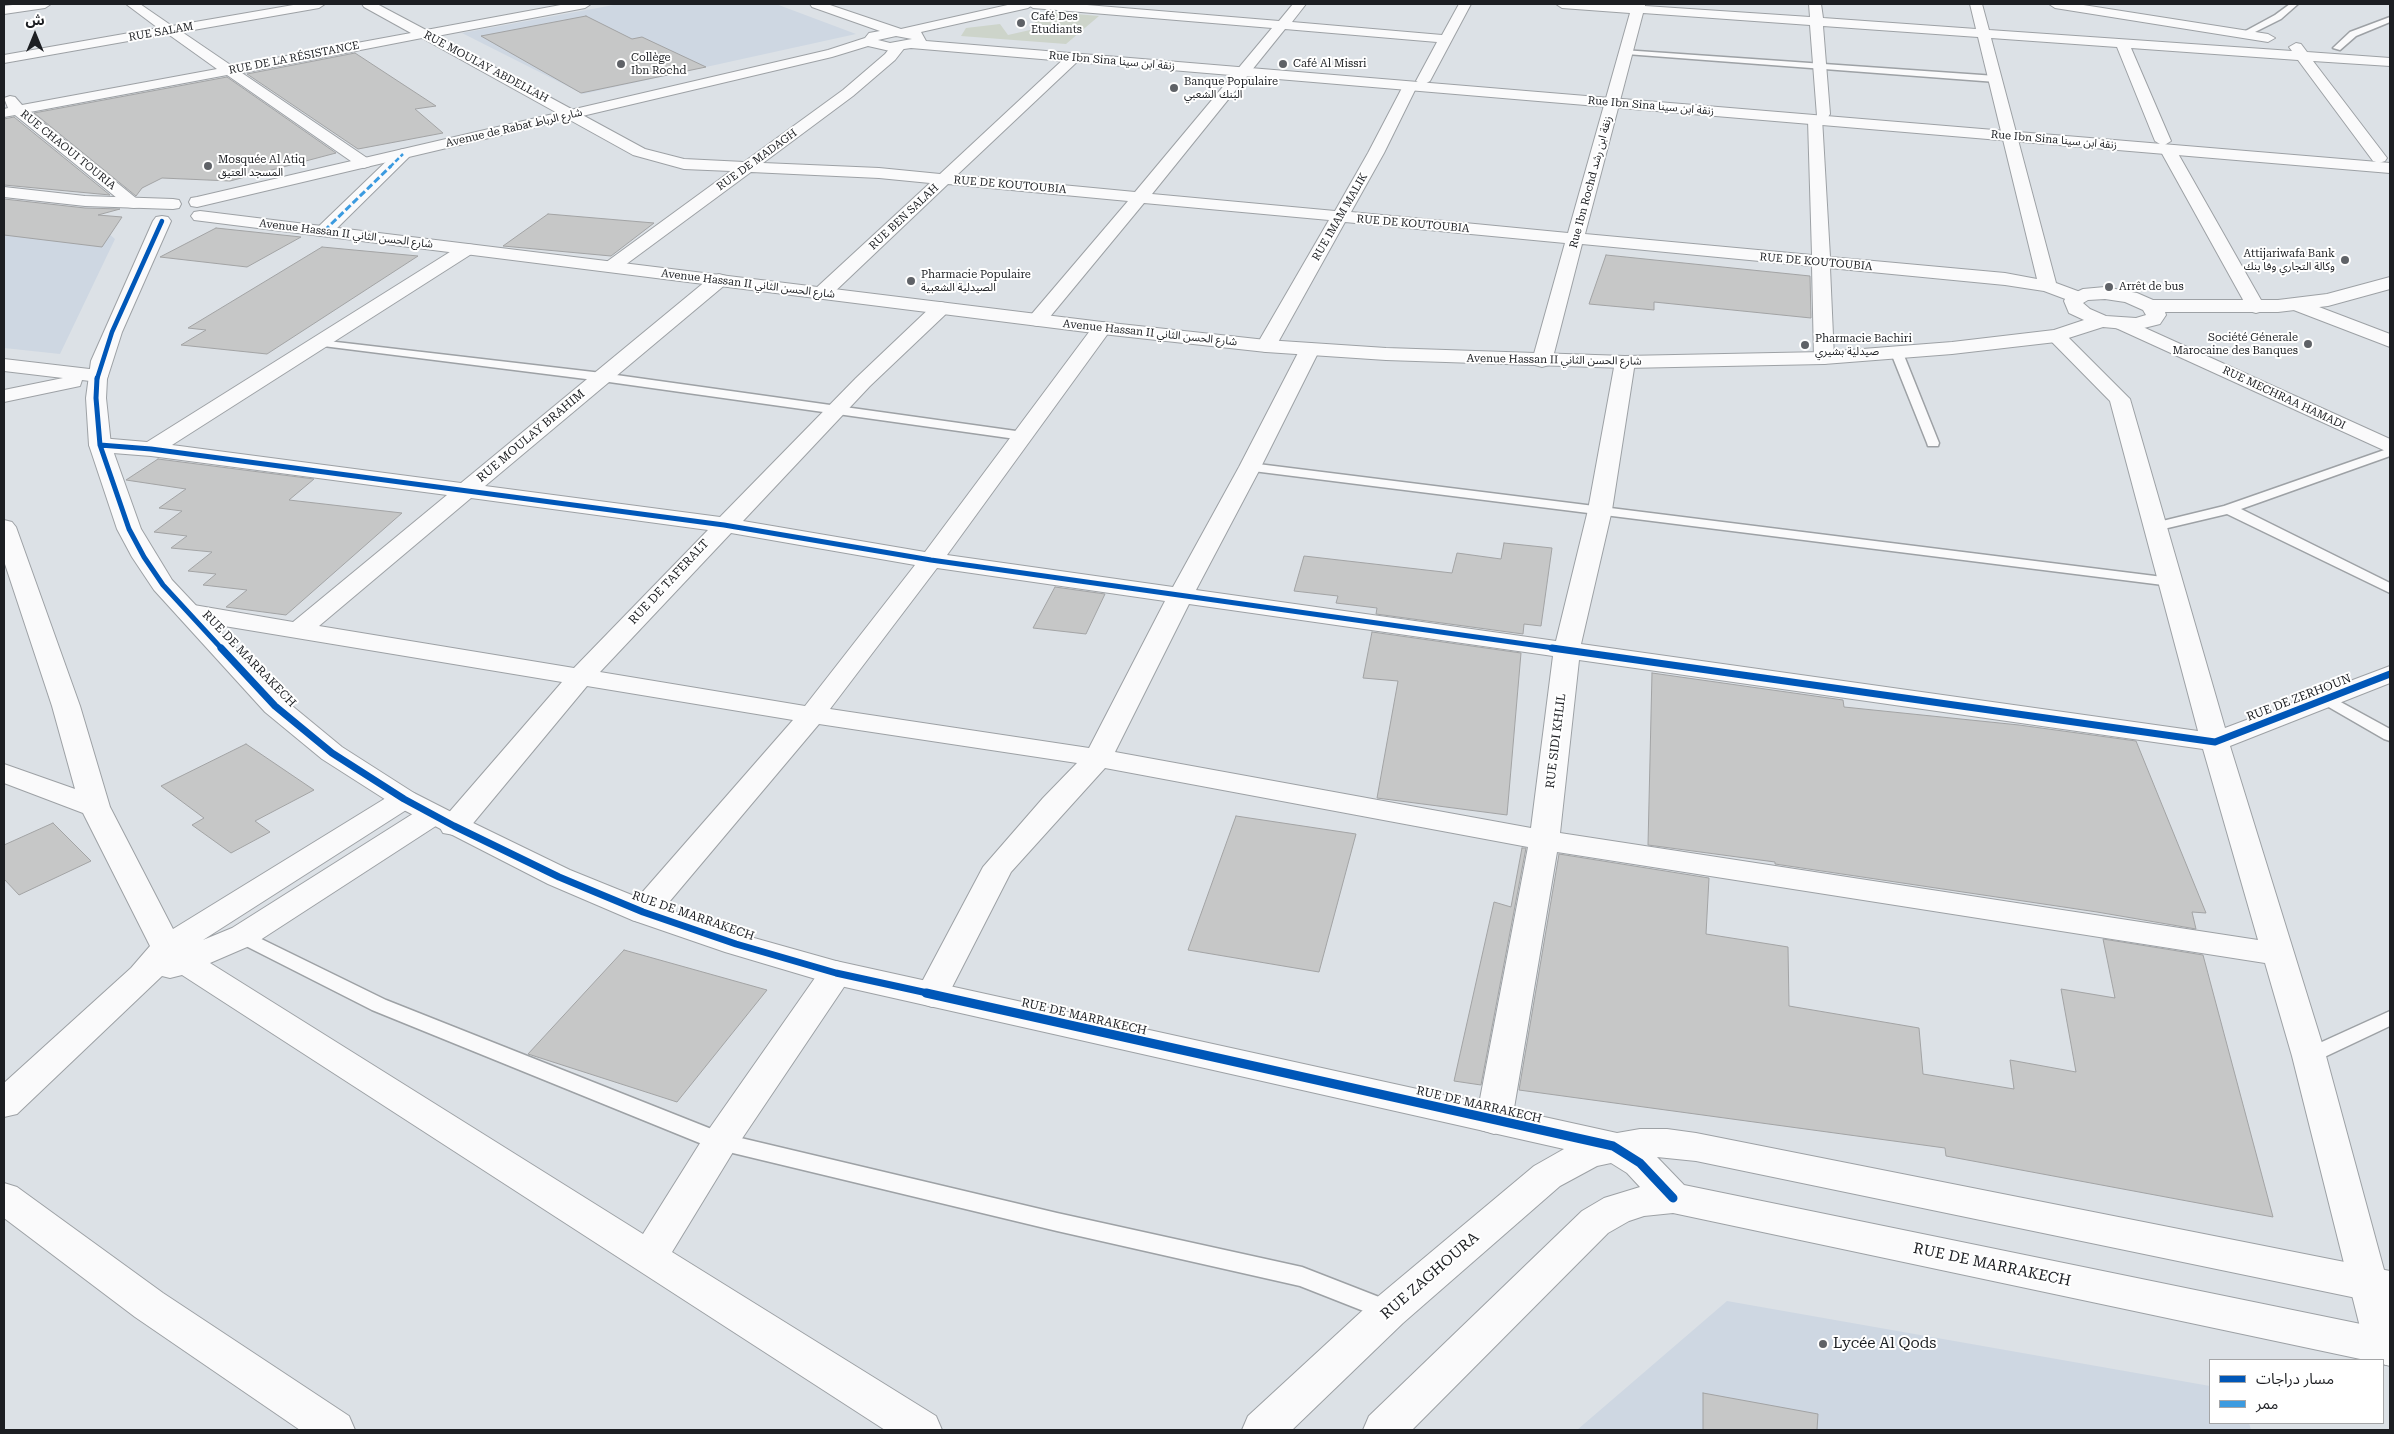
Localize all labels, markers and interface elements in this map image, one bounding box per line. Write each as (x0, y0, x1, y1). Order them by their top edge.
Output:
north arrow (10, 10, 60, 60)
place label: Café Des Etudiants (1031, 10, 1082, 36)
text: ش (25, 12, 45, 28)
marker: Café Des Etudiants (1015, 17, 1027, 29)
street label: RUE SALAM (128, 20, 194, 44)
street label: RUE MOULAY ABDELLAH (421, 28, 551, 106)
street label: RUE DE LA RÉSISTANCE (228, 39, 360, 77)
street label: Rue Ibn Sina زنقة ابن سينا (1048, 49, 1176, 73)
place label: Collège Ibn Rochd (631, 51, 687, 77)
place label: Café Al Missri (1293, 57, 1366, 71)
marker: Collège Ibn Rochd (615, 58, 627, 70)
marker: Café Al Missri (1277, 58, 1289, 70)
place label: Banque Populaire البنك الشعبي (1184, 75, 1278, 101)
marker: Banque Populaire البنك الشعبي (1168, 82, 1180, 94)
street label: Rue Ibn Sina زنقة ابن سينا (1587, 94, 1715, 118)
street label: Avenue de Rabat شارع الرباط (444, 106, 584, 150)
street label: RUE CHAOUI TOURIA (18, 107, 118, 193)
street label: Rue Ibn Rochd زنقة ابن رشد (1567, 114, 1615, 250)
street label: RUE DE MADAGH (714, 126, 800, 194)
street label: Rue Ibn Sina زنقة ابن سينا (1990, 128, 2118, 152)
place label: Mosquée Al Atiq المسجد العتيق (218, 153, 305, 179)
marker: Mosquée Al Atiq المسجد العتيق (202, 160, 214, 172)
street label: RUE IMAM MALIK (1310, 171, 1370, 263)
street label: RUE DE KOUTOUBIA (953, 173, 1067, 197)
street label: RUE BEN SALAH (866, 181, 942, 253)
street label: RUE DE KOUTOUBIA (1356, 212, 1470, 236)
street label: Avenue Hassan II شارع الحسن الثاني (258, 217, 434, 251)
place label: Attijariwafa Bank وكالة التجاري وفا بنك (2243, 247, 2335, 273)
street label: RUE DE KOUTOUBIA (1759, 250, 1873, 274)
marker: Attijariwafa Bank وكالة التجاري وفا بنك (2339, 254, 2351, 266)
street label: Avenue Hassan II شارع الحسن الثاني (660, 267, 836, 301)
place label: Pharmacie Populaire الصيدلية الشعبية (921, 268, 1031, 294)
marker: Pharmacie Populaire الصيدلية الشعبية (905, 275, 917, 287)
place label: Arrêt de bus (2119, 280, 2184, 294)
marker: Arrêt de bus (2103, 281, 2115, 293)
street label: Avenue Hassan II شارع الحسن الثاني (1062, 317, 1238, 349)
place label: Société Génerale Marocaine des Banques (2172, 331, 2298, 357)
place label: Pharmacie Bachiri صيدلية بشيري (1815, 332, 1912, 358)
marker: Société Génerale Marocaine des Banques (2302, 338, 2314, 350)
marker: Pharmacie Bachiri صيدلية بشيري (1799, 339, 1811, 351)
street label: Avenue Hassan II شارع الحسن الثاني (1466, 352, 1642, 368)
street label: RUE MECHRAA HAMADI (2220, 364, 2348, 432)
street label: RUE MOULAY BRAHIM (474, 387, 588, 485)
street label: RUE DE TAFERALT (626, 536, 712, 628)
street label: RUE DE MARRAKECH (199, 608, 299, 710)
street label: RUE DE ZERHOUN (2245, 671, 2353, 725)
street label: RUE SIDI KHLIL (1543, 693, 1569, 789)
street label: RUE DE MARRAKECH (630, 888, 756, 944)
street label: RUE DE MARRAKECH (1020, 996, 1148, 1038)
street label: RUE DE MARRAKECH (1415, 1084, 1543, 1126)
street label: RUE ZAGHOURA (1377, 1228, 1483, 1324)
street label: RUE DE MARRAKECH (1912, 1240, 2072, 1290)
place label: Lycée Al Qods (1833, 1335, 1936, 1353)
marker: Lycée Al Qods (1817, 1338, 1829, 1350)
legend (2209, 1359, 2384, 1424)
text: مسار دراجات (2256, 1370, 2334, 1388)
text: ممر (2256, 1395, 2279, 1413)

